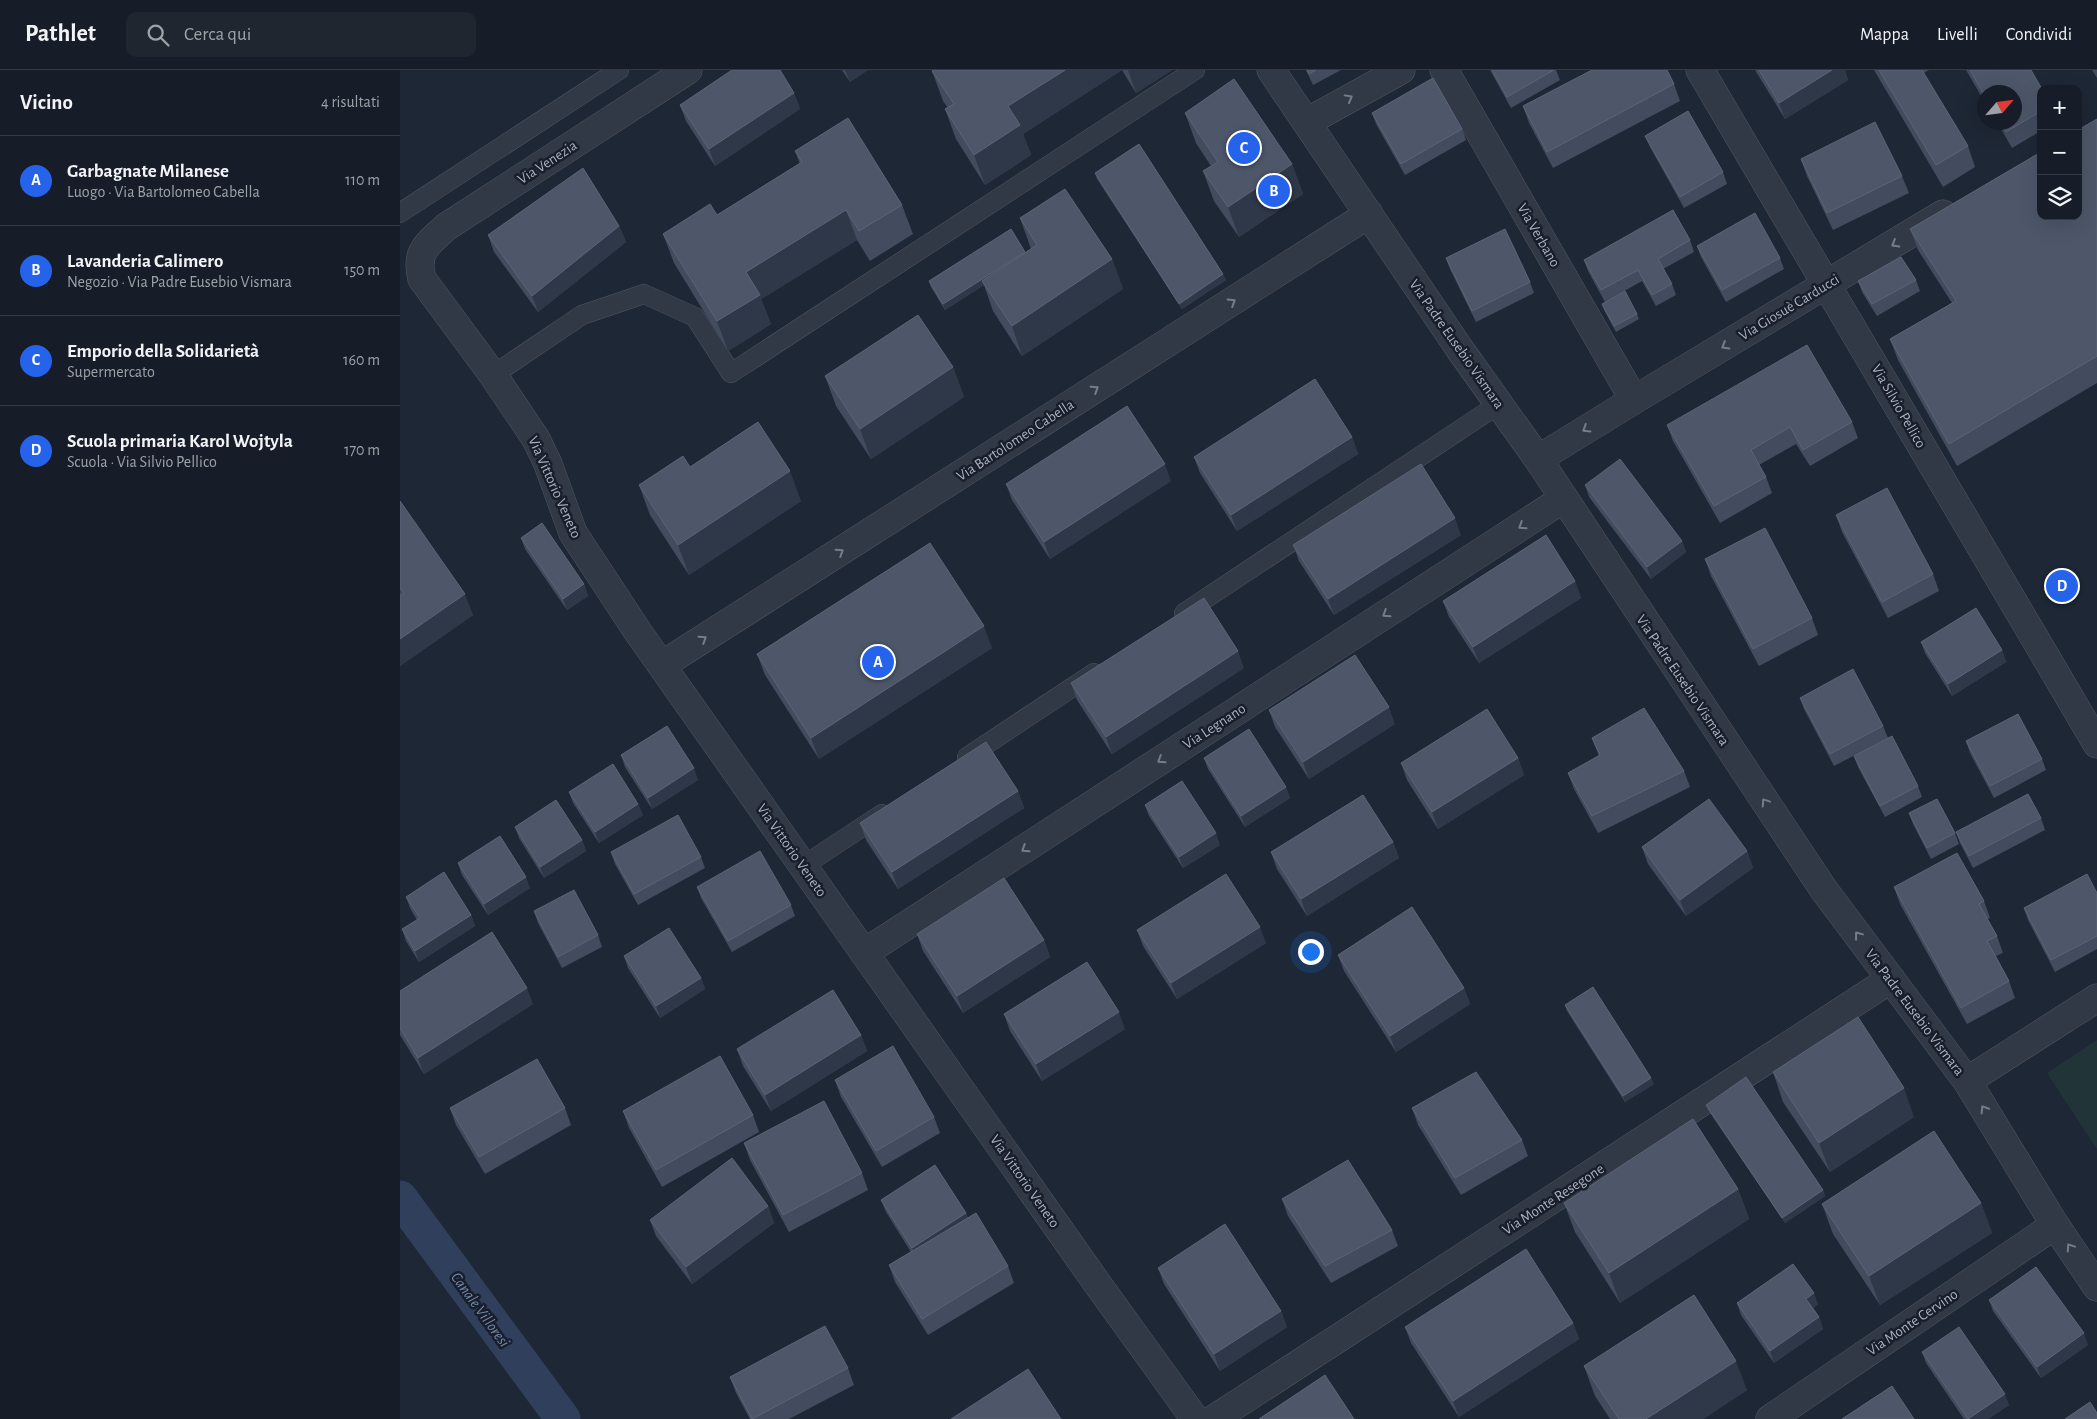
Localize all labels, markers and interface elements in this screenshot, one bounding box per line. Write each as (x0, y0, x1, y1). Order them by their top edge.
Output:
search box (126, 12, 476, 57)
icon: search (144, 21, 172, 49)
text: Pathlet (25, 22, 96, 46)
text: Cerca qui (184, 25, 251, 44)
text: Mappa (1860, 26, 1909, 44)
text: Livelli (1937, 26, 1978, 44)
text: Condividi (2006, 26, 2072, 44)
north arrow (1977, 85, 2022, 130)
map controls (2037, 85, 2082, 220)
button: + (2037, 85, 2082, 130)
text: Vicino (20, 92, 73, 113)
text: 4 risultati (321, 94, 380, 110)
one-way arrow (1344, 95, 1353, 105)
pin: C (1228, 129, 1260, 167)
button: − (2037, 130, 2082, 175)
street label: Via Venezia (515, 138, 580, 187)
text: Garbagnate Milanese (67, 162, 229, 181)
text: A (31, 172, 41, 188)
text: 110 m (345, 172, 380, 188)
pin: B (1258, 172, 1290, 210)
button: layers (2037, 175, 2082, 220)
text: Luogo · Via Bartolomeo Cabella (67, 184, 260, 200)
street label: Via Verbano (1514, 201, 1563, 270)
one-way arrow (1891, 238, 1900, 248)
text: Lavanderia Calimero (67, 252, 223, 271)
text: B (31, 262, 41, 278)
text: 150 m (344, 262, 380, 278)
street label: Via Giosuè Carducci (1737, 272, 1842, 343)
text: Negozio · Via Padre Eusebio Vismara (67, 274, 292, 290)
street label: Via Padre Eusebio Vismara (1406, 277, 1507, 412)
one-way arrow (1227, 299, 1236, 308)
one-way arrow (1722, 339, 1731, 349)
text: Emporio della Solidarietà (67, 342, 259, 361)
text: C (32, 352, 40, 368)
text: 160 m (343, 352, 380, 368)
street label: Via Silvio Pellico (1869, 362, 1929, 451)
text: Supermercato (67, 364, 155, 380)
one-way arrow (1089, 386, 1099, 395)
street label: Via Bartolomeo Cabella (954, 397, 1077, 484)
one-way arrow (1582, 423, 1591, 433)
text: Scuola primaria Karol Wojtyla (67, 432, 293, 451)
street label: Via Vittorio Veneto (525, 434, 584, 540)
text: D (31, 442, 41, 458)
text: 170 m (344, 442, 380, 458)
text: Scuola · Via Silvio Pellico (67, 454, 217, 470)
one-way arrow (1518, 520, 1528, 529)
one-way arrow (835, 548, 844, 558)
pin: D (2046, 567, 2078, 605)
one-way arrow (1382, 608, 1391, 618)
street label: Via Padre Eusebio Vismara (1633, 612, 1732, 748)
one-way arrow (697, 636, 707, 645)
pin: A (862, 643, 894, 681)
street label: Via Legnano (1180, 701, 1248, 752)
one-way arrow (1158, 754, 1167, 763)
one-way arrow (1762, 798, 1771, 808)
street label: Via Vittorio Veneto (754, 801, 829, 900)
one-way arrow (1021, 842, 1030, 852)
one-way arrow (1855, 931, 1864, 941)
your location (1298, 939, 1324, 965)
street label: Via Padre Eusebio Vismara (1862, 946, 1967, 1078)
one-way arrow (1981, 1105, 1990, 1115)
street label: Via Vittorio Veneto (987, 1132, 1062, 1231)
street label: Via Monte Resegone (1500, 1161, 1607, 1238)
one-way arrow (2067, 1243, 2076, 1253)
water label: Canale Villoresi (448, 1269, 513, 1350)
street label: Via Monte Cervino (1864, 1286, 1961, 1358)

